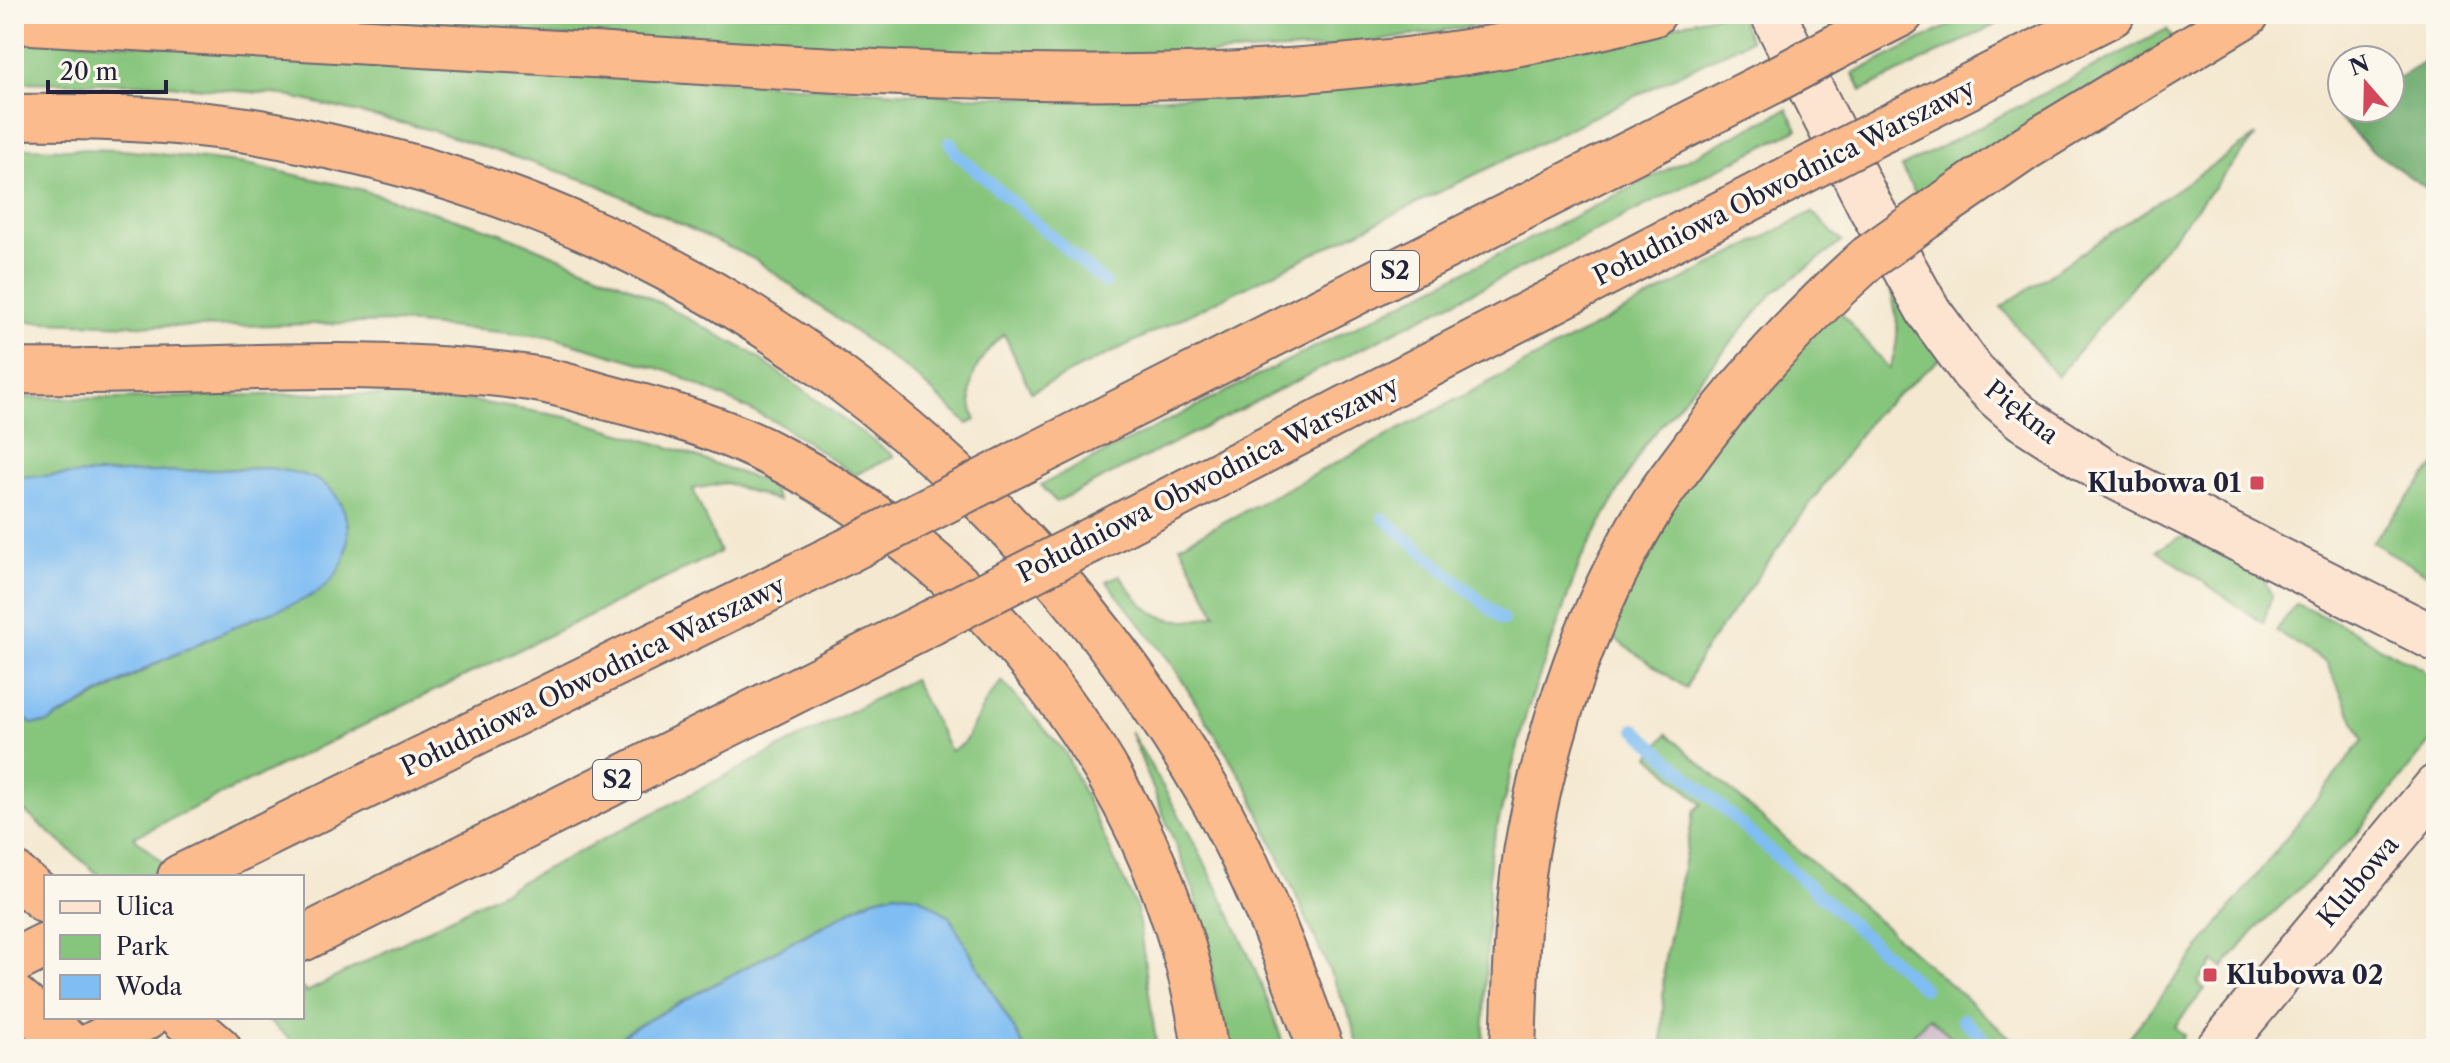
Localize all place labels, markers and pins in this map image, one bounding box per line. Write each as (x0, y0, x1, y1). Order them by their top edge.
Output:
place label: Klubowa 01 (2087, 467, 2241, 499)
marker: Klubowa 01 (2248, 474, 2266, 492)
place label: Klubowa 02 (2226, 959, 2383, 991)
marker: Klubowa 02 (2201, 966, 2219, 984)

